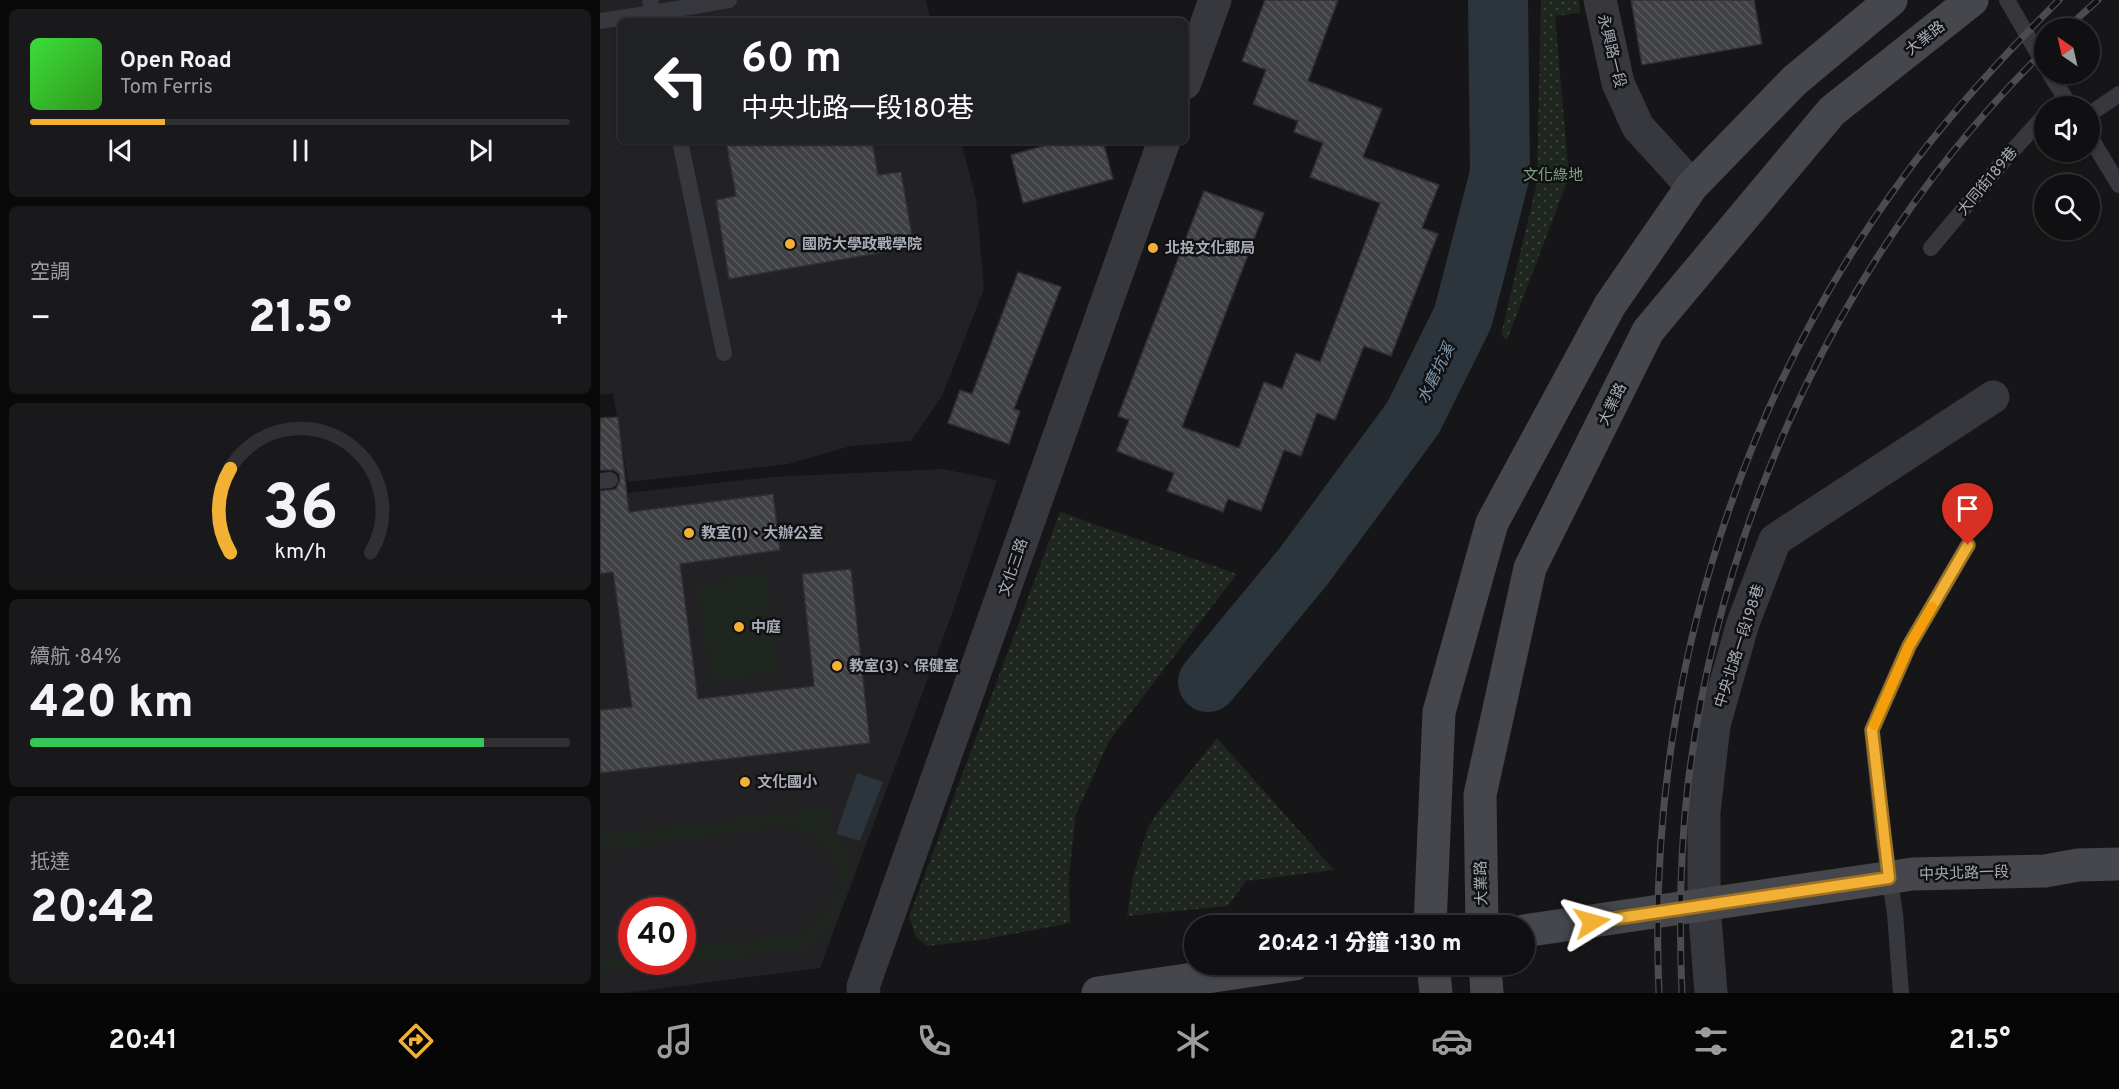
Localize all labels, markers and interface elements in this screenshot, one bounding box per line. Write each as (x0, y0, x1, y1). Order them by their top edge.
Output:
street label: 永興路一段 (1592, 13, 1629, 90)
street label: 大業路 (1902, 18, 1950, 61)
north arrow (2034, 18, 2100, 84)
map controls (2034, 18, 2100, 240)
text: 60 m (741, 34, 842, 87)
icon: left (642, 42, 720, 120)
text: Open Road (120, 48, 232, 75)
text: Tom Ferris (120, 75, 213, 101)
text: 中央北路一段180巷 (741, 93, 974, 127)
button: sound (2034, 96, 2100, 162)
icon: previous (104, 134, 137, 167)
icon: pause (284, 134, 317, 167)
icon: next (464, 134, 497, 167)
street label: 大同街189巷 (1954, 144, 2022, 220)
park label: 文化綠地 (1523, 166, 1583, 186)
button: search (2034, 174, 2100, 240)
place label: 國防大學政戰學院 (802, 236, 922, 255)
marker: 國防大學政戰學院 (783, 237, 797, 251)
place label: 北投文化郵局 (1165, 239, 1255, 259)
marker: 北投文化郵局 (1146, 241, 1160, 255)
text: 空調 (30, 260, 70, 286)
text: 21.5° (248, 291, 352, 348)
text: − (30, 299, 51, 341)
text: + (549, 299, 570, 341)
water label: 水磨坑溪 (1414, 339, 1461, 407)
street label: 大業路 (1595, 380, 1632, 429)
text: 36 (262, 473, 338, 552)
pin (1942, 483, 1993, 545)
icon: arrive (1951, 492, 1984, 525)
place label: 教室(1)、大辦公室 (701, 525, 823, 544)
marker: 教室(1)、大辦公室 (682, 526, 696, 540)
street label: 文化三路 (995, 536, 1033, 599)
text: km/h (274, 540, 326, 567)
street label: 中央北路一段198巷 (1711, 582, 1769, 711)
place label: 中庭 (751, 619, 781, 638)
marker: 中庭 (732, 620, 746, 634)
text: 續航 · 84% (30, 645, 121, 671)
place label: 教室(3)、保健室 (849, 658, 959, 677)
marker: 教室(3)、保健室 (830, 659, 844, 673)
text: 420 km (30, 676, 193, 733)
place label: 文化國小 (757, 773, 818, 793)
marker: 文化國小 (738, 775, 752, 789)
text: 抵達 (30, 850, 70, 876)
street label: 大業路 (1473, 860, 1492, 906)
street label: 中央北路一段 (1919, 862, 2009, 886)
text: 20:42 (30, 881, 155, 938)
position arrow (1560, 890, 1624, 954)
speed limit sign: 40 (618, 897, 696, 975)
text: 20:42 · 1 分鐘 · 130 m (1258, 931, 1461, 958)
icon: directions (395, 1020, 437, 1062)
icon: music (654, 1020, 696, 1062)
icon: phone (913, 1020, 955, 1062)
icon: climate (1172, 1020, 1214, 1062)
icon: car (1431, 1020, 1473, 1062)
icon: filters (1690, 1020, 1732, 1062)
text: 20:41 (109, 1024, 178, 1058)
text: 21.5° (1949, 1024, 2010, 1058)

